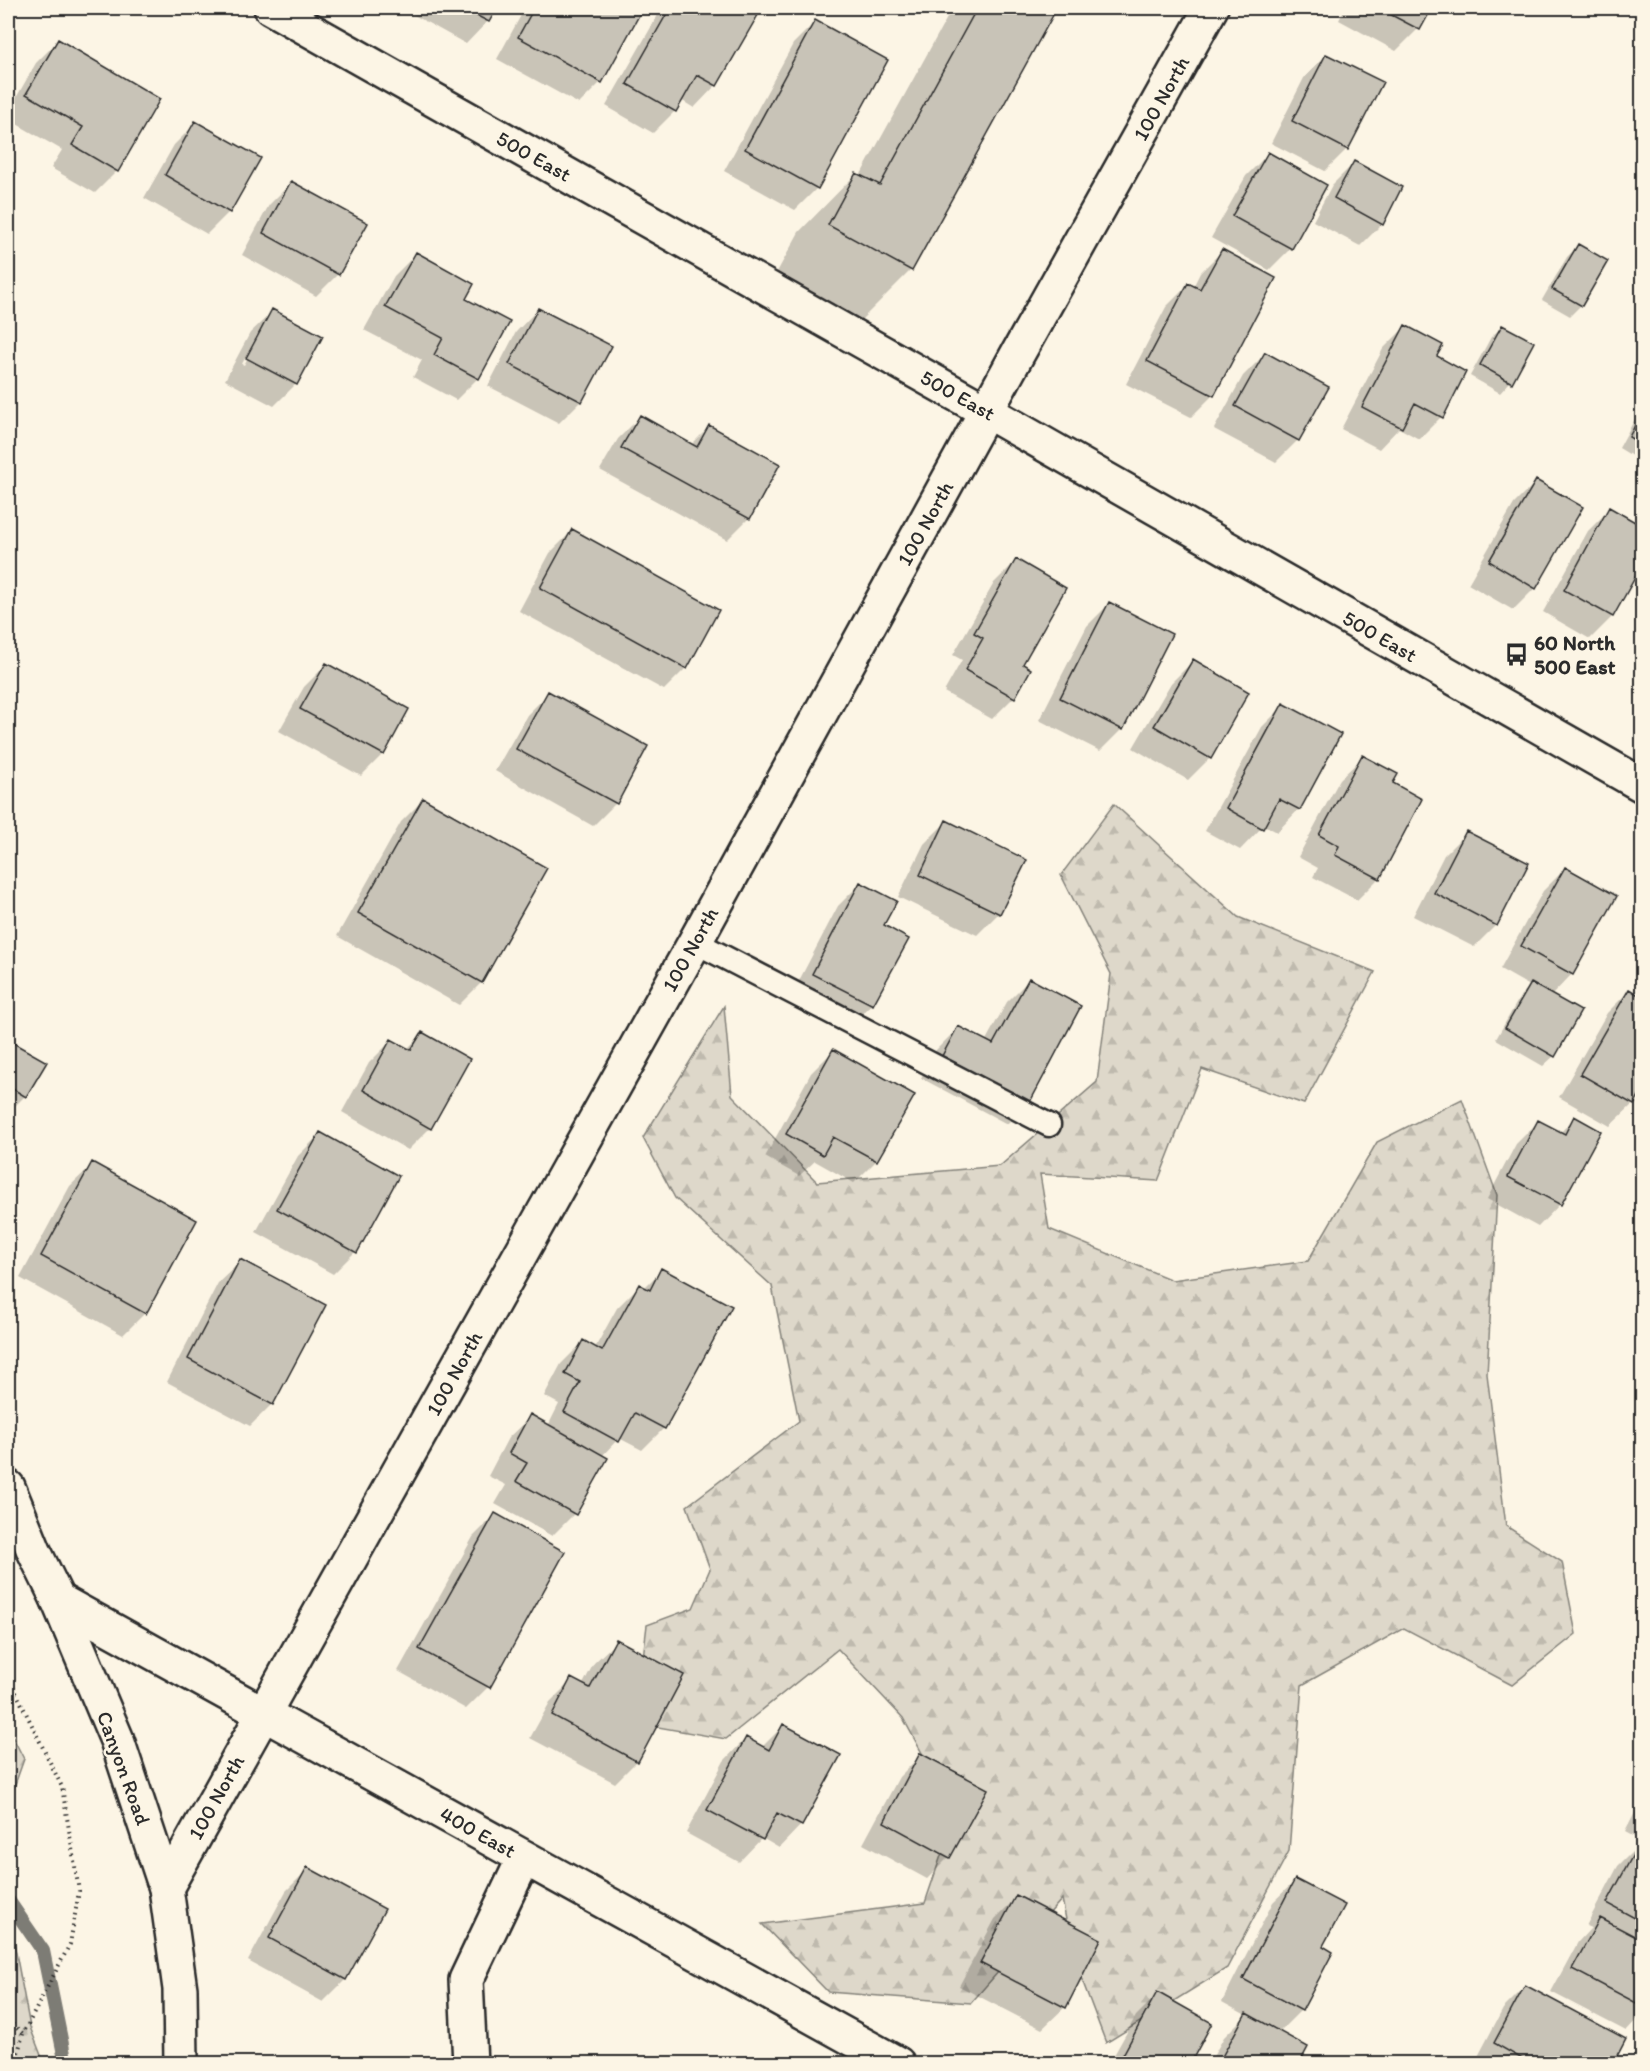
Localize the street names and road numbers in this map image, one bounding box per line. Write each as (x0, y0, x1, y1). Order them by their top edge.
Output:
street label: 100 North (1128, 51, 1194, 145)
street label: 500 East (492, 125, 576, 187)
street label: 500 East (916, 364, 1000, 426)
street label: 100 North (892, 476, 958, 570)
street label: 500 East (1339, 605, 1422, 667)
street label: 100 North (657, 902, 723, 996)
street label: 100 North (421, 1326, 487, 1420)
street label: Canyon Road (92, 1708, 156, 1829)
street label: 100 North (183, 1750, 249, 1844)
street label: 400 East (436, 1801, 520, 1863)

